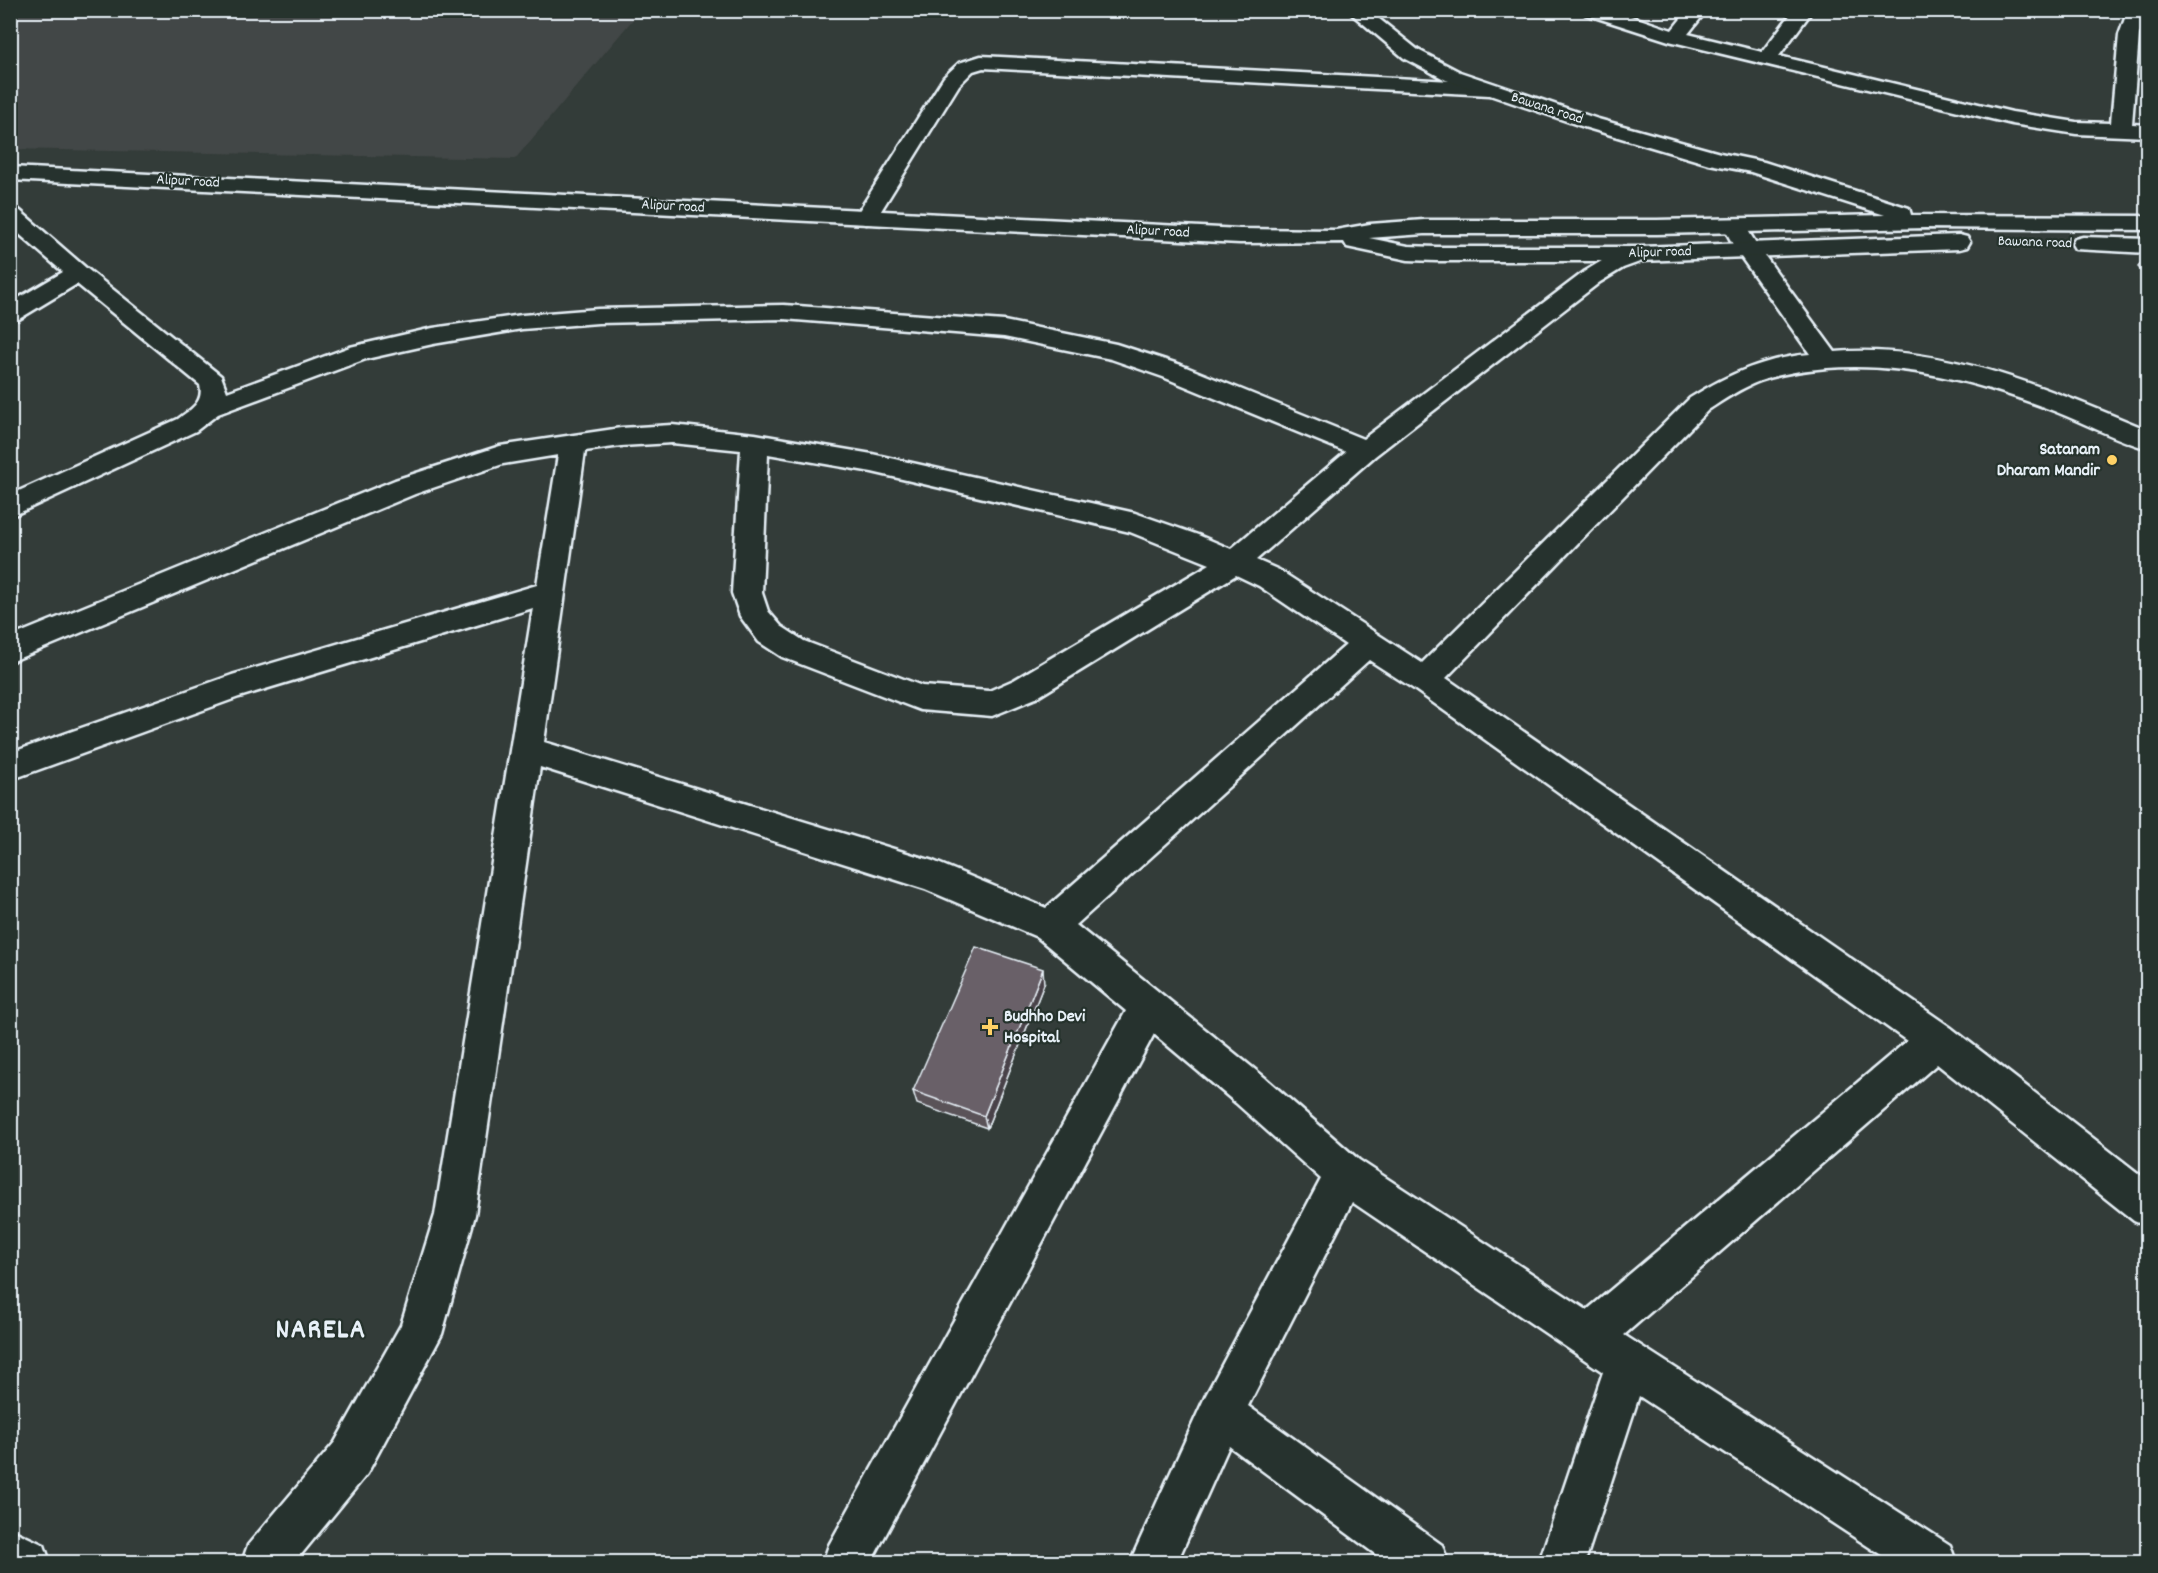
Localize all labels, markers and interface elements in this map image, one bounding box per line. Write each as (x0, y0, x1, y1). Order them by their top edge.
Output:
street label: Bawana road (1508, 87, 1586, 131)
street label: Alipur road (156, 169, 220, 195)
street label: Alipur road (641, 194, 705, 220)
street label: Alipur road (1126, 219, 1190, 245)
street label: Bawana road (1997, 231, 2073, 255)
street label: Alipur road (1628, 241, 1692, 265)
place label: Satanam Dharam Mandir (1997, 438, 2100, 484)
marker: Satanam Dharam Mandir (2105, 453, 2119, 467)
place label: Budhho Devi Hospital (1004, 1005, 1086, 1051)
marker: Budhho Devi Hospital (981, 1018, 999, 1036)
district label: NARELA (275, 1312, 367, 1352)

